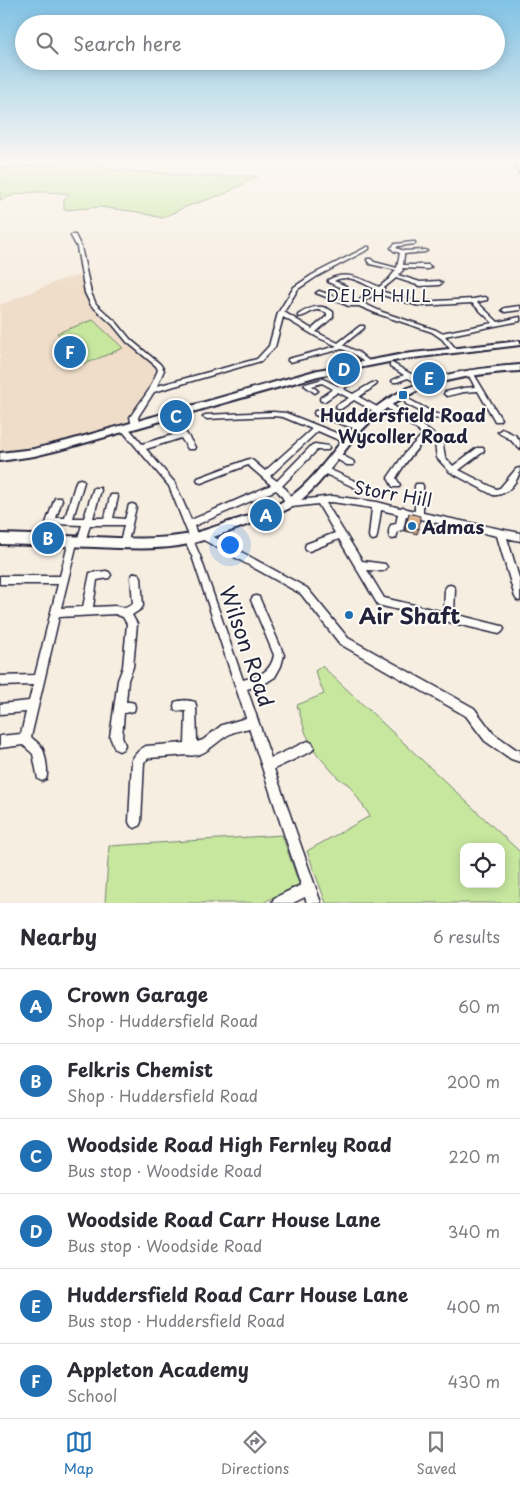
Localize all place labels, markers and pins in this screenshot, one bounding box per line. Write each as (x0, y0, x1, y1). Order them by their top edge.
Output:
pin: F (54, 333, 86, 371)
pin: D (328, 350, 360, 388)
pin: E (413, 359, 445, 397)
marker: Huddersfield Road Wycoller Road (397, 389, 409, 401)
pin: C (160, 397, 192, 435)
place label: Huddersfield Road Wycoller Road (320, 401, 486, 449)
pin: A (250, 496, 282, 534)
place label: Admas (421, 513, 485, 540)
pin: B (32, 519, 64, 557)
marker: Admas (406, 520, 418, 532)
place label: Air Shaft (359, 599, 460, 631)
marker: Air Shaft (343, 609, 355, 621)

